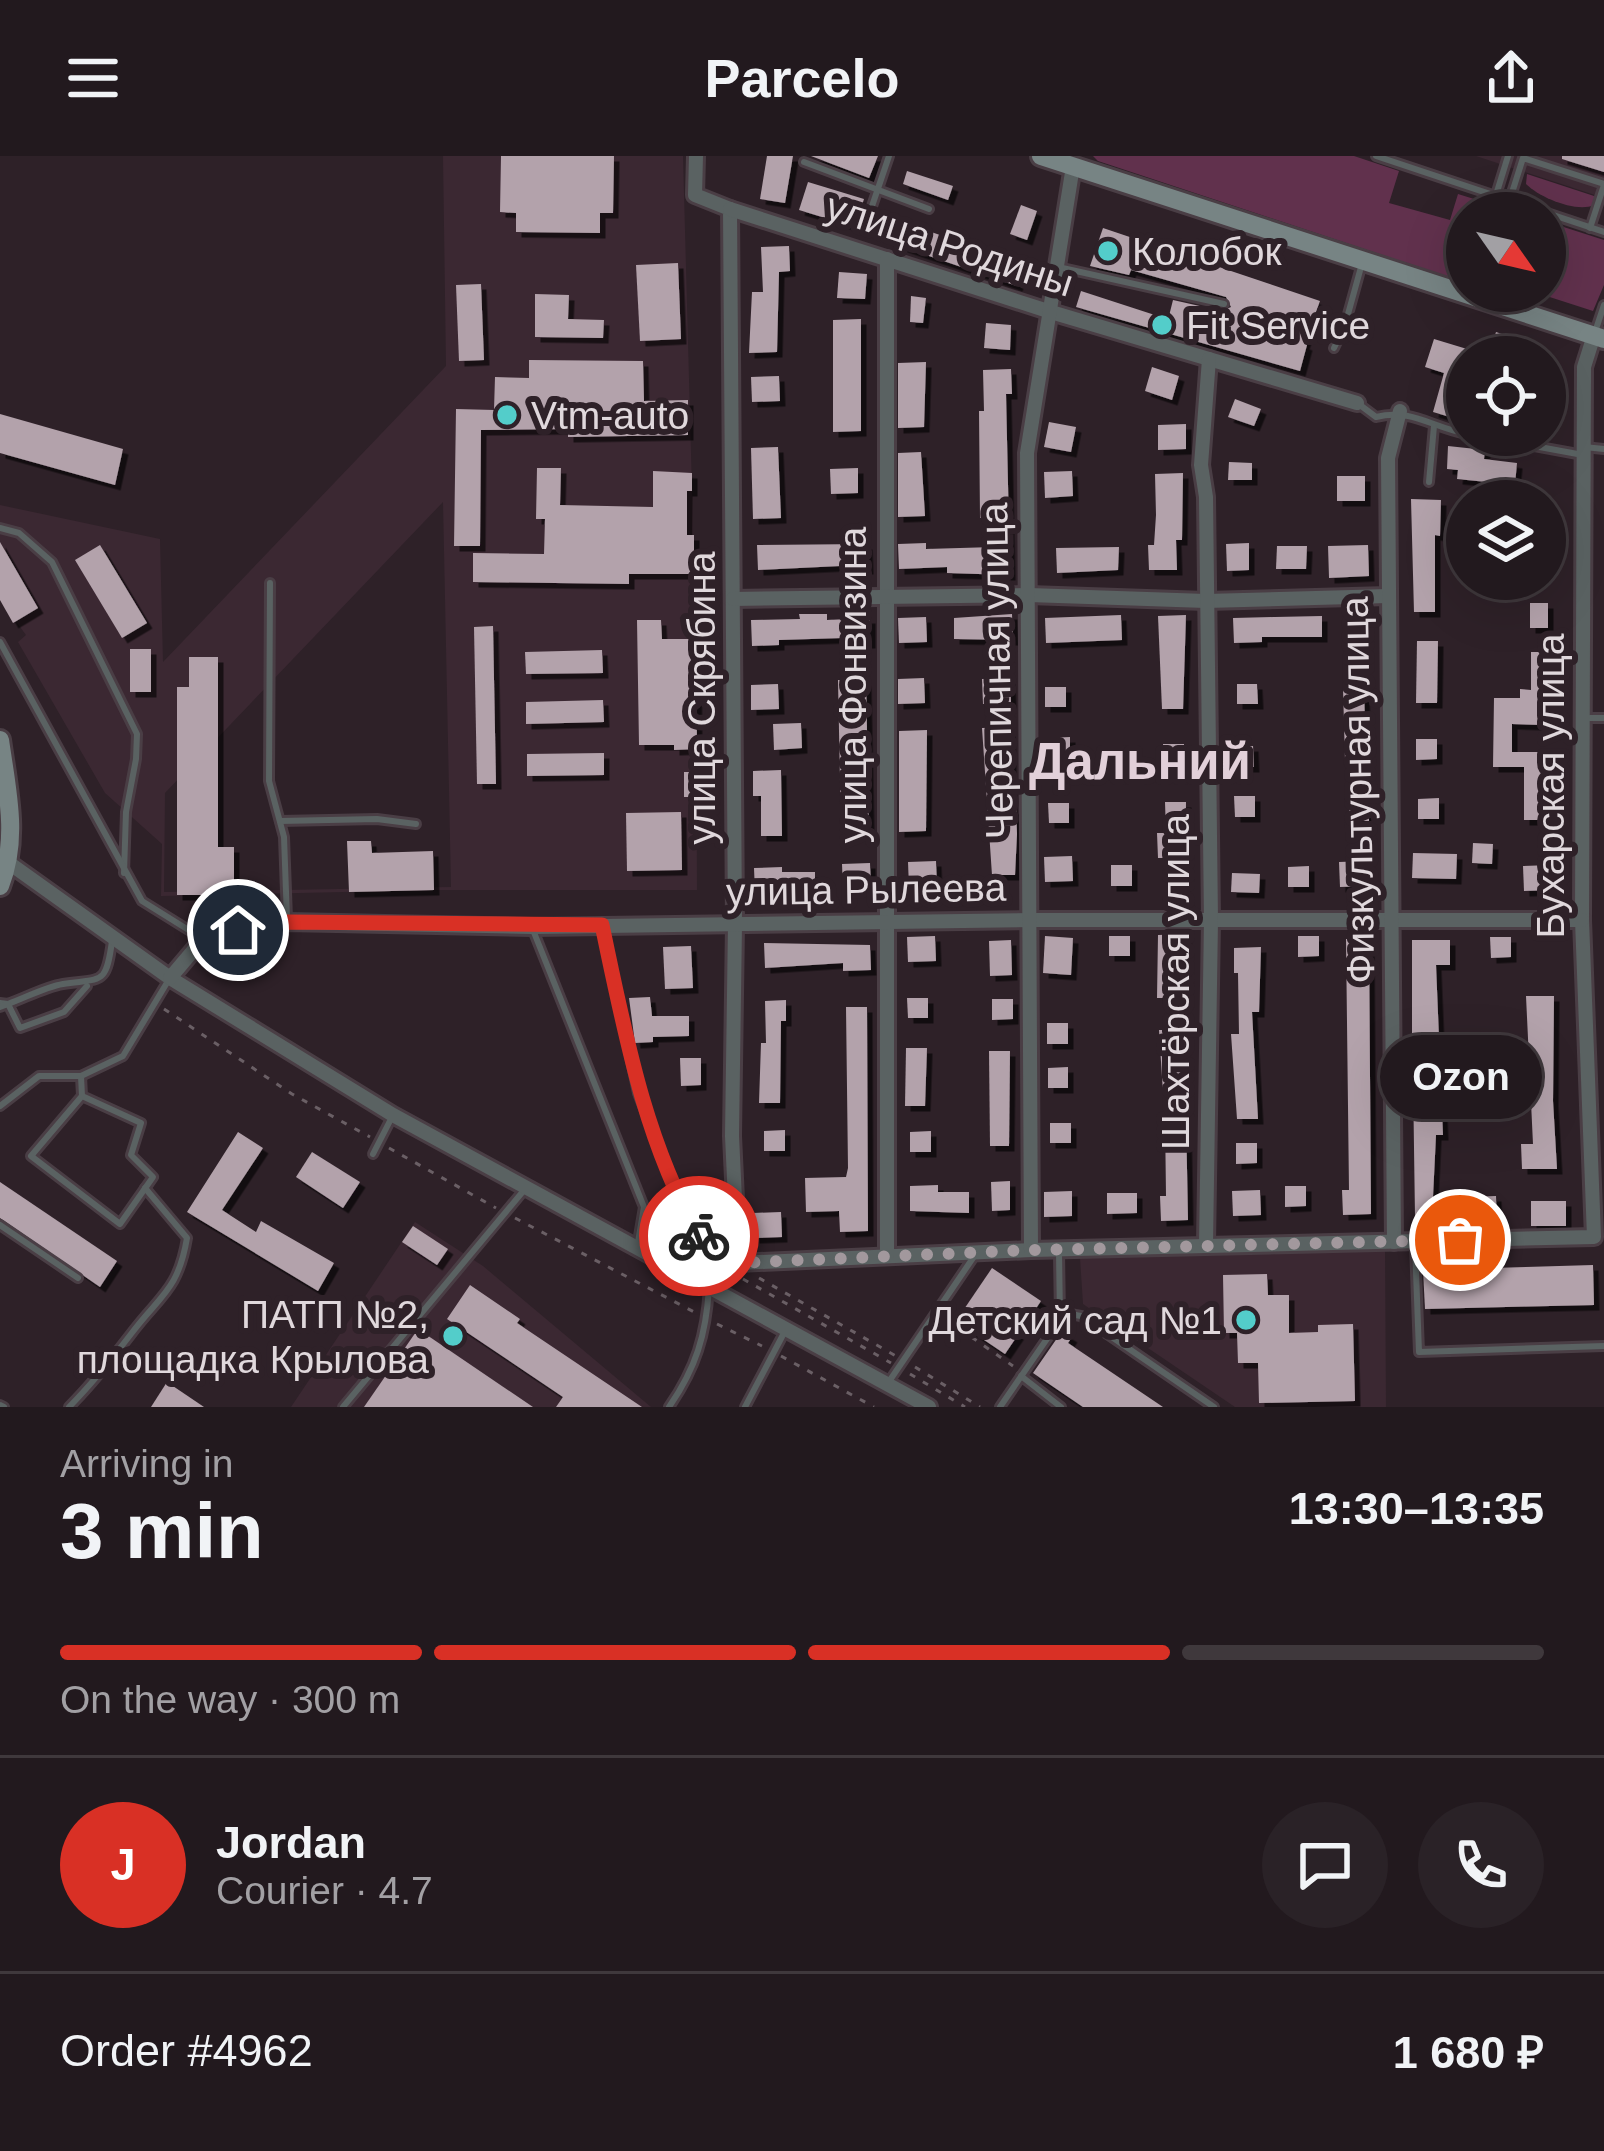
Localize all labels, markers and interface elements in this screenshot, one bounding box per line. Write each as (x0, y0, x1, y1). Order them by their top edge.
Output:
icon: menu (60, 45, 126, 111)
icon: share (1478, 45, 1544, 111)
text: Parcelo (704, 48, 900, 108)
street label: улица Родины (821, 184, 1079, 305)
north arrow (1446, 192, 1566, 312)
map controls (1446, 192, 1566, 600)
place label: Колобок (1132, 230, 1282, 273)
marker: Колобок (1095, 238, 1121, 264)
place label: Fit Service (1186, 304, 1370, 347)
marker: Fit Service (1149, 312, 1175, 338)
button: locate (1446, 336, 1566, 456)
place label: Vtm-auto (531, 394, 689, 437)
marker: Vtm-auto (494, 402, 520, 428)
button: layers (1446, 480, 1566, 600)
street label: Черепичная улица (972, 502, 1021, 840)
street label: улица Фонвизина (831, 527, 874, 843)
street label: улица Скрябина (680, 551, 723, 845)
street label: Физкультурная улица (1333, 596, 1382, 984)
street label: Бухарская улица (1529, 633, 1572, 938)
district label: Дальний (1029, 733, 1251, 790)
street label: Шахтёрская улица (1154, 814, 1197, 1150)
street label: улица Рылеева (726, 866, 1007, 913)
pin (187, 879, 289, 981)
icon: home (205, 897, 271, 963)
callout: Ozon (1379, 1036, 1541, 1120)
text: Ozon (1412, 1055, 1510, 1098)
courier (639, 1176, 759, 1296)
pin (1409, 1189, 1511, 1291)
icon: bike (666, 1203, 732, 1269)
icon: bag (1427, 1207, 1493, 1273)
place label: ПАТП №2, площадка Крылова (77, 1293, 429, 1381)
place label: Детский сад №1 (928, 1299, 1222, 1342)
marker: Детский сад №1 (1233, 1307, 1259, 1333)
marker: ПАТП №2, площадка Крылова (440, 1323, 466, 1349)
text: Arriving in (60, 1442, 233, 1485)
text: 13:30–13:35 (1289, 1483, 1544, 1534)
text: 3 min (60, 1487, 264, 1575)
text: On the way · 300 m (60, 1678, 400, 1721)
button: chat (1262, 1802, 1388, 1928)
button: phone (1418, 1802, 1544, 1928)
text: Jordan (216, 1817, 366, 1868)
text: J (110, 1839, 136, 1890)
text: Courier · 4.7 (216, 1869, 433, 1912)
text: Order #4962 (60, 2025, 313, 2076)
text: 1 680 ₽ (1393, 2027, 1544, 2078)

